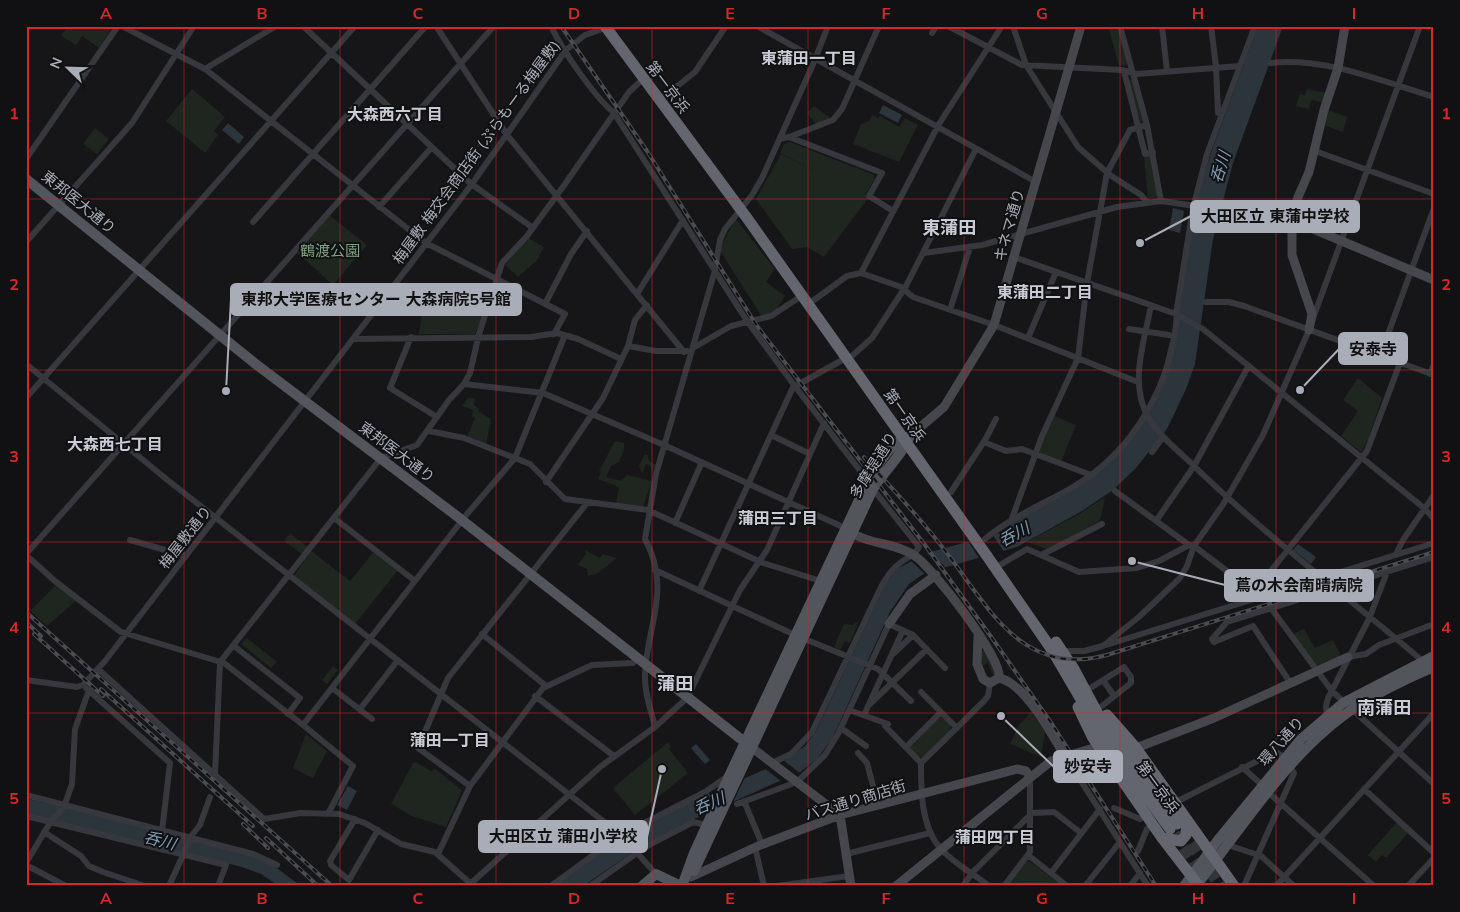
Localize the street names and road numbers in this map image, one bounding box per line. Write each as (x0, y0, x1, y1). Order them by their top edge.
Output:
street label: 梅屋敷 梅交会商店街 (ぷらもーる梅屋敷) (388, 36, 564, 268)
street label: 第一京浜 (642, 57, 694, 117)
street label: 東邦医大通り (38, 166, 120, 238)
street label: キネマ通り (990, 186, 1028, 264)
street label: 第一京浜 (880, 385, 930, 445)
street label: 東邦医大通り (355, 417, 439, 487)
street label: 多摩堤通り (845, 428, 901, 502)
street label: 梅屋敷通り (154, 502, 216, 572)
street label: 環八通り (1254, 712, 1308, 770)
street label: 第一京浜 (1133, 757, 1183, 817)
street label: バス通り商店街 (802, 776, 908, 824)

